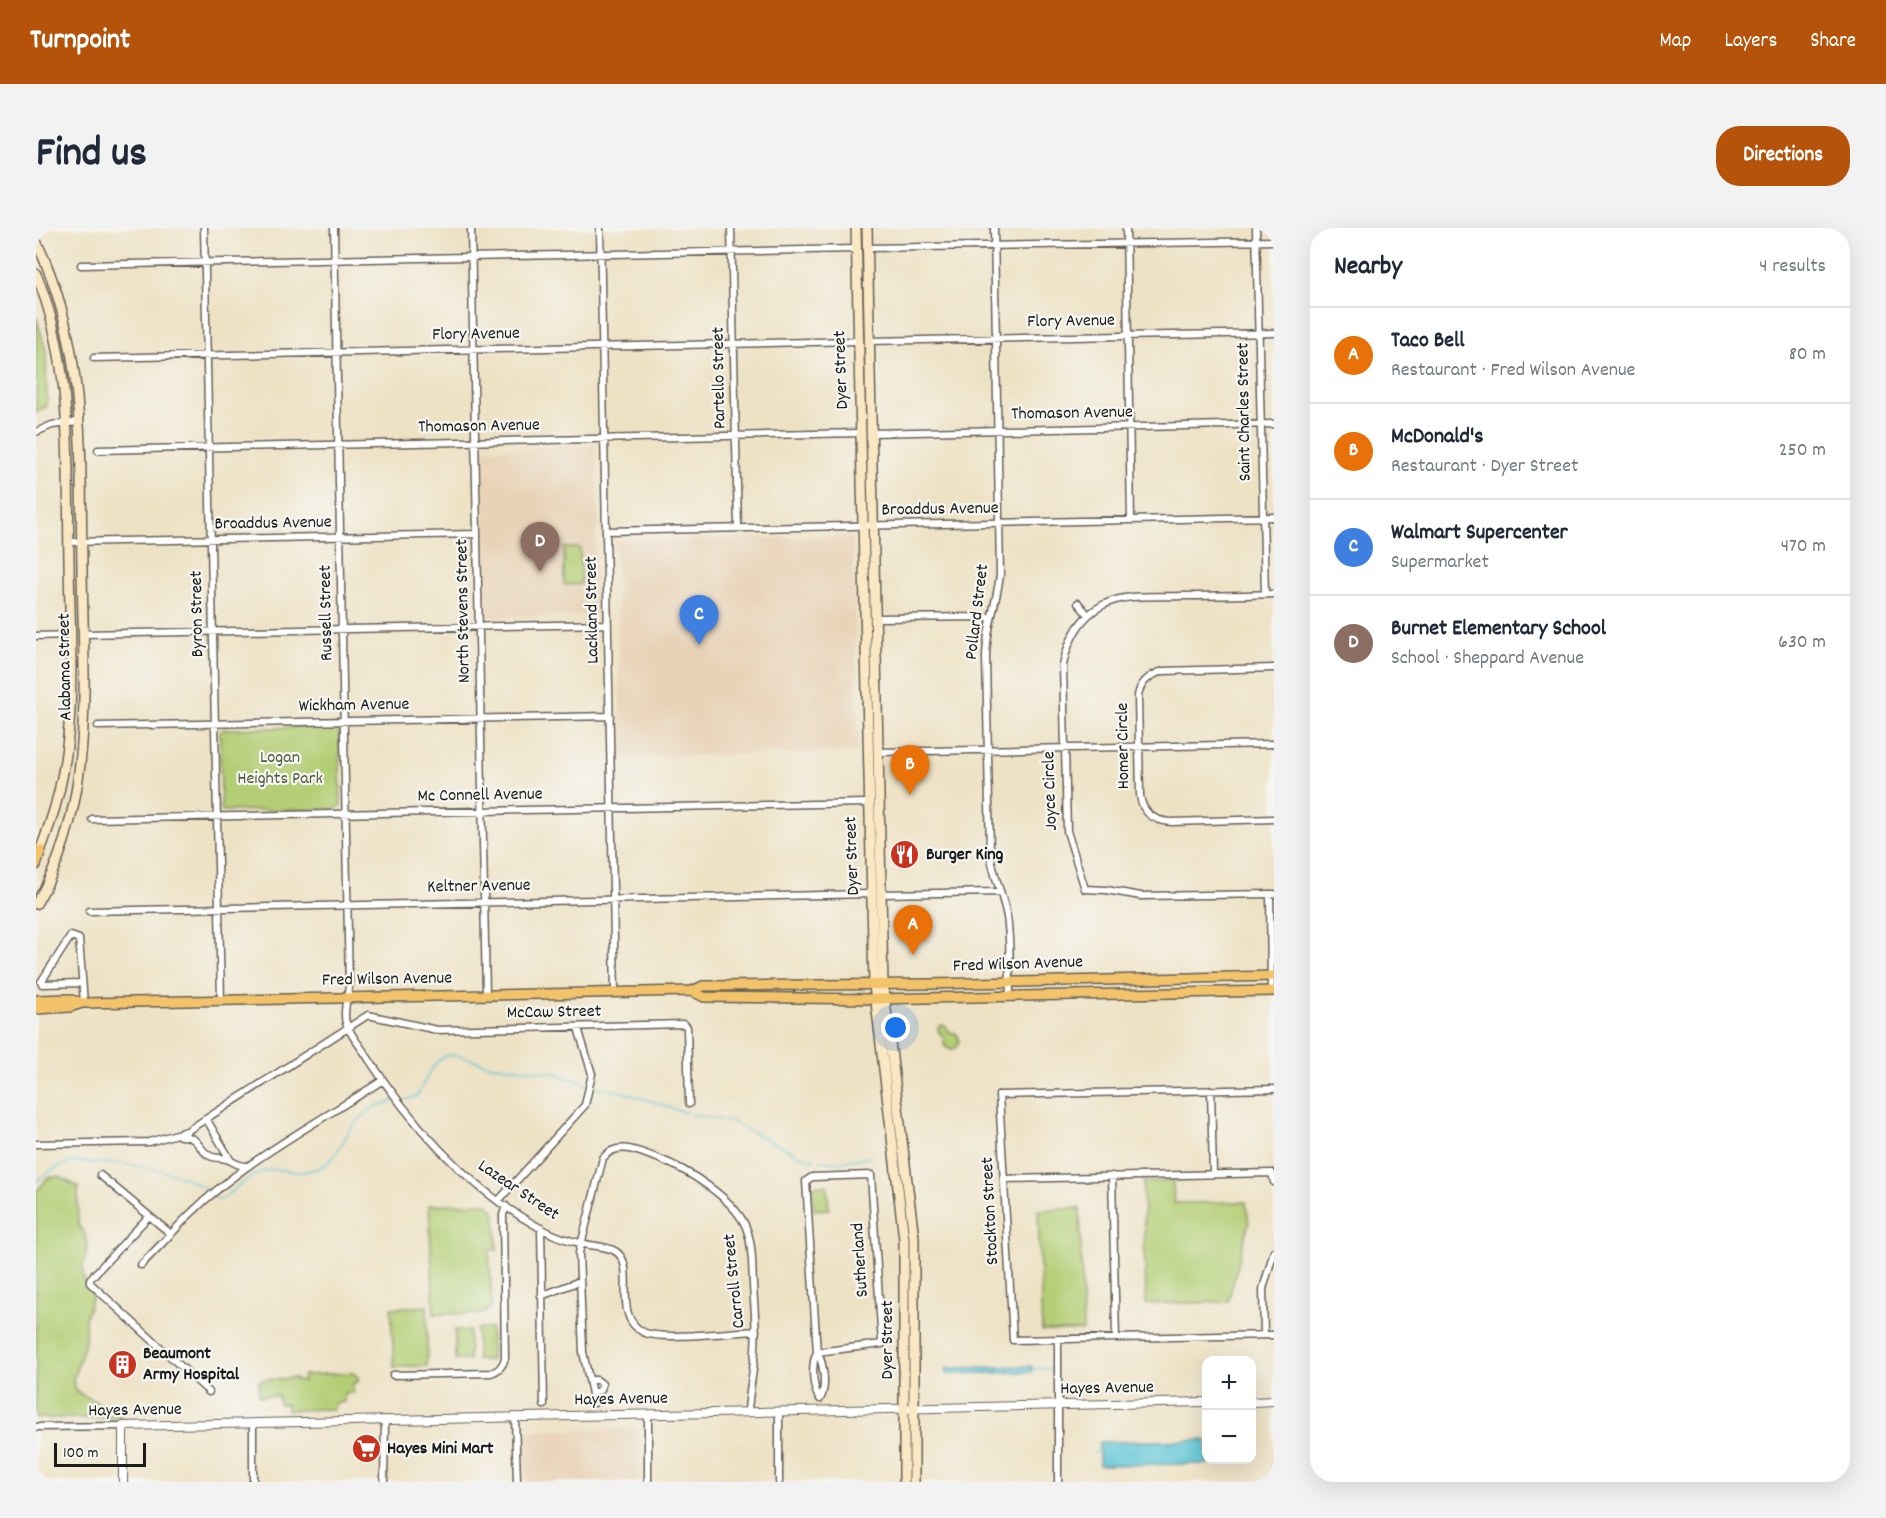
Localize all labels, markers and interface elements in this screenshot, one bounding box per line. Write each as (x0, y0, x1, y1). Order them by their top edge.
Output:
text: Turnpoint (30, 22, 130, 62)
text: Map (1660, 27, 1691, 57)
text: Layers (1724, 27, 1777, 57)
text: Share (1810, 27, 1856, 57)
text: Find us (36, 126, 147, 186)
button: Directions (1716, 126, 1850, 186)
text: Nearby (1334, 249, 1402, 286)
text: 4 results (1759, 253, 1826, 281)
street label: Flory Avenue (1027, 309, 1115, 335)
street label: Flory Avenue (432, 322, 520, 348)
street label: Partello Street (707, 326, 733, 429)
text: Taco Bell (1391, 326, 1464, 357)
street label: Dyer Street (828, 330, 856, 410)
text: A (1348, 341, 1359, 369)
text: 80 m (1789, 341, 1826, 369)
street label: Saint Charles Street (1231, 342, 1259, 482)
text: Restaurant · Fred Wilson Avenue (1391, 357, 1635, 385)
street label: Thomason Avenue (1011, 400, 1133, 428)
street label: Thomason Avenue (418, 413, 540, 441)
text: McDonald's (1391, 422, 1484, 453)
text: B (1349, 437, 1358, 465)
text: 250 m (1779, 437, 1826, 465)
text: Restaurant · Dyer Street (1391, 453, 1578, 481)
street label: Broaddus Avenue (881, 496, 999, 524)
street label: Broaddus Avenue (214, 510, 332, 538)
text: Walmart Supercenter (1391, 518, 1568, 549)
pin: D (520, 522, 560, 572)
text: C (1349, 533, 1358, 561)
text: 470 m (1781, 533, 1826, 561)
street label: North Stevens Street (450, 538, 478, 683)
text: Supermarket (1391, 549, 1489, 577)
street label: Lackland Street (580, 556, 606, 664)
street label: Pollard Street (960, 562, 996, 661)
street label: Russell Street (314, 564, 340, 661)
street label: Byron Street (185, 570, 211, 658)
pin: C (680, 596, 718, 645)
street label: Alabama Street (53, 613, 79, 721)
text: Burnet Elementary School (1391, 614, 1606, 645)
text: D (1348, 629, 1359, 657)
text: 630 m (1778, 629, 1826, 657)
text: School · Sheppard Avenue (1391, 645, 1584, 673)
street label: Wickham Avenue (298, 693, 410, 719)
street label: Homer Circle (1111, 702, 1137, 790)
park label: Logan Heights Park (237, 746, 323, 792)
pin: B (890, 746, 930, 795)
street label: Joyce Circle (1037, 751, 1065, 831)
street label: Mc Connell Avenue (417, 782, 543, 810)
street label: Dyer Street (839, 816, 867, 896)
restaurant icon: Burger King (889, 839, 921, 871)
place label: Burger King (926, 843, 1003, 868)
street label: Keltner Avenue (427, 874, 531, 900)
pin: A (894, 906, 932, 955)
street label: Fred Wilson Avenue (952, 950, 1084, 980)
street label: Fred Wilson Avenue (322, 966, 452, 994)
street label: McCaw Street (506, 1000, 602, 1026)
your location (881, 1013, 910, 1042)
street label: Lazear Street (472, 1154, 564, 1228)
street label: Stockton Street (976, 1156, 1006, 1266)
street label: Sutherland (846, 1222, 876, 1298)
street label: Carroll Street (718, 1232, 752, 1330)
street label: Dyer Street (876, 1300, 901, 1380)
place label: Beaumont Army Hospital (143, 1342, 240, 1388)
building icon: Beaumont Army Hospital (106, 1348, 138, 1380)
map controls (1202, 1356, 1256, 1464)
button: + (1202, 1356, 1256, 1410)
street label: Hayes Avenue (1060, 1376, 1154, 1402)
street label: Hayes Avenue (574, 1387, 668, 1413)
street label: Hayes Avenue (88, 1398, 182, 1424)
button: − (1202, 1410, 1256, 1464)
supermarket icon: Hayes Mini Mart (350, 1433, 382, 1465)
place label: Hayes Mini Mart (387, 1437, 494, 1462)
scale bar (54, 1440, 146, 1468)
text: 100 m (63, 1442, 99, 1465)

